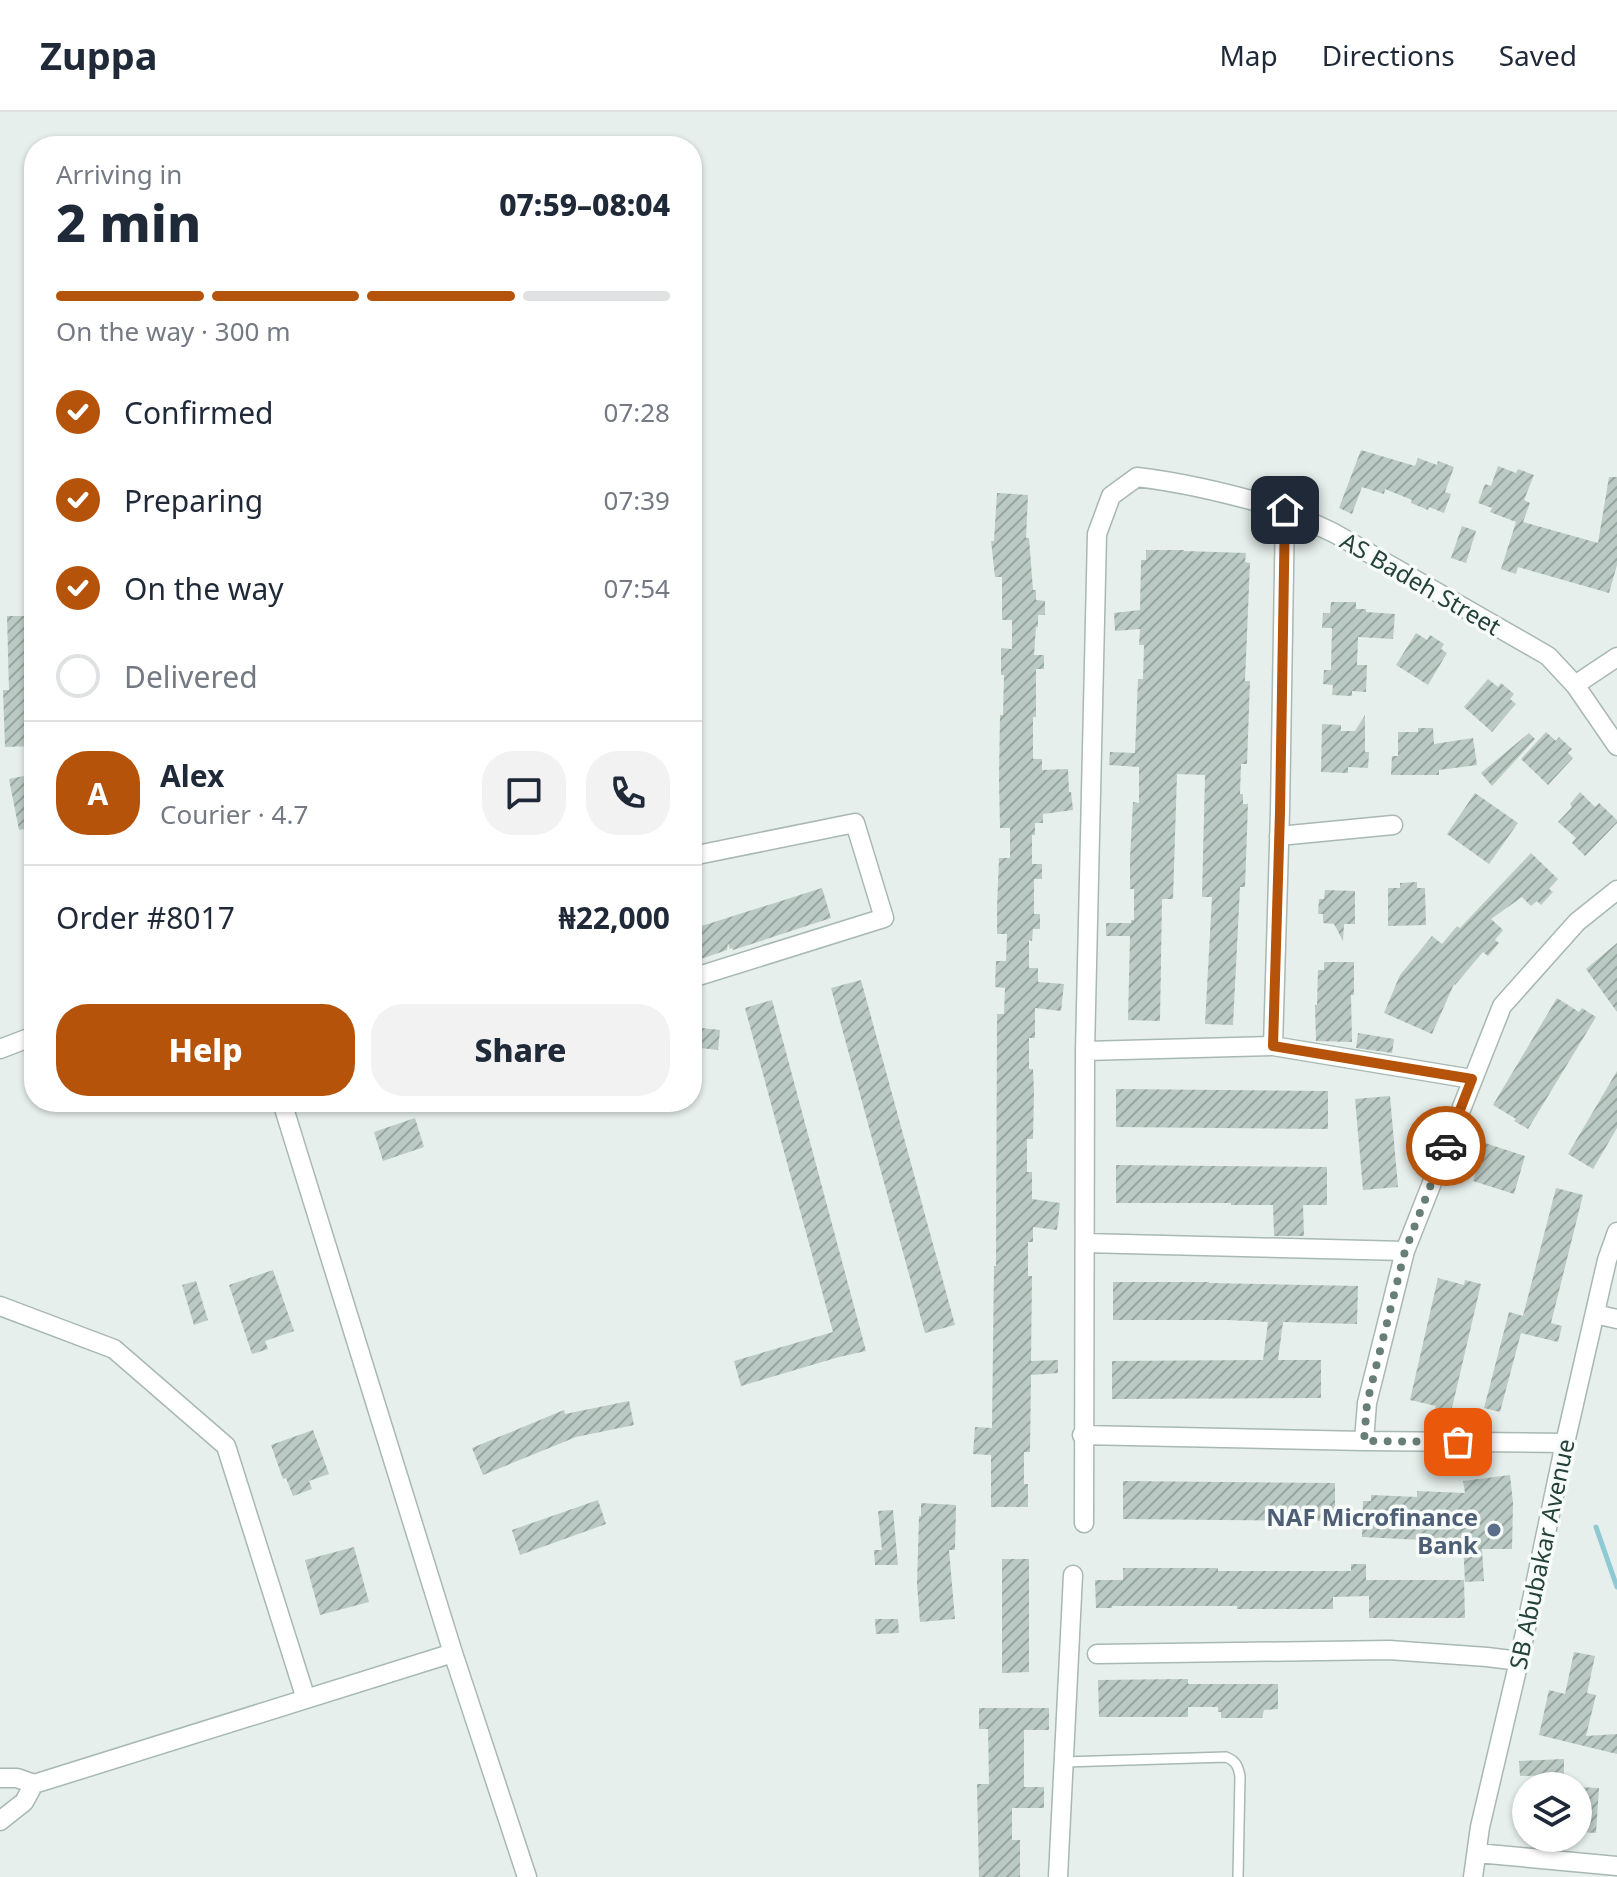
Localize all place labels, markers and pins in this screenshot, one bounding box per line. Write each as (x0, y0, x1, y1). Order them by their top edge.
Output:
pin (1251, 476, 1319, 544)
pin (1424, 1408, 1492, 1476)
place label: NAF Microfinance Bank (1266, 1500, 1478, 1561)
marker: NAF Microfinance Bank (1485, 1521, 1503, 1539)

